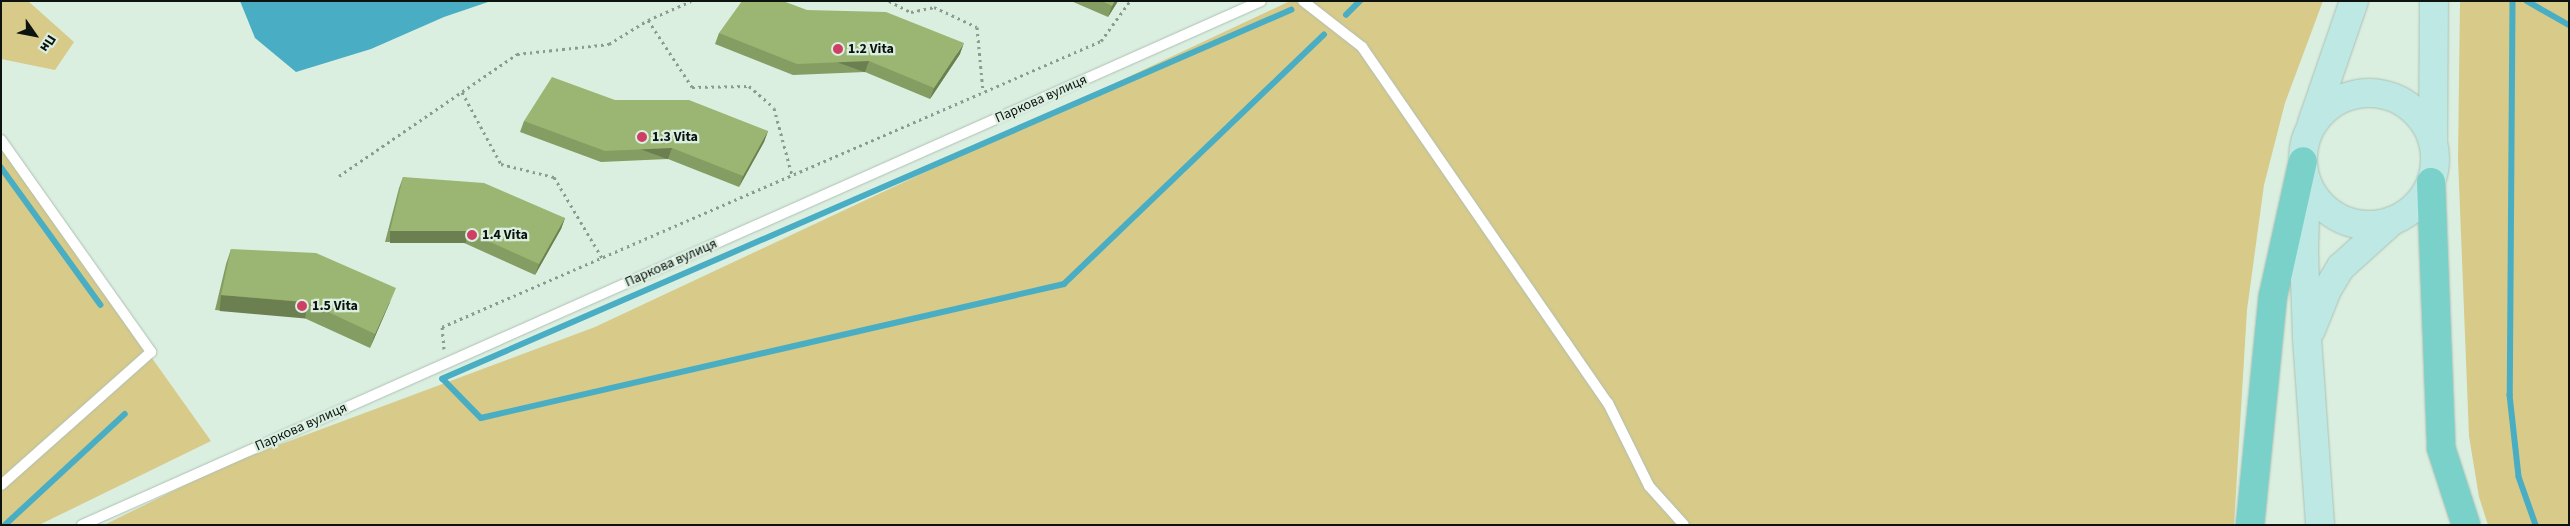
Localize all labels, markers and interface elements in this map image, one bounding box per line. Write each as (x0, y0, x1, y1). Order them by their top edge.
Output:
north arrow (10, 10, 60, 60)
text: Пн (34, 30, 61, 56)
place label: 1.2 Vita (848, 41, 894, 57)
marker: 1.2 Vita (832, 43, 844, 55)
street label: Паркова вулиця (992, 71, 1090, 127)
place label: 1.3 Vita (652, 129, 698, 145)
marker: 1.3 Vita (636, 131, 648, 143)
place label: 1.4 Vita (482, 227, 528, 243)
marker: 1.4 Vita (466, 229, 478, 241)
street label: Паркова вулиця (622, 235, 720, 291)
place label: 1.5 Vita (312, 298, 358, 314)
marker: 1.5 Vita (296, 300, 308, 312)
street label: Паркова вулиця (252, 399, 350, 455)

